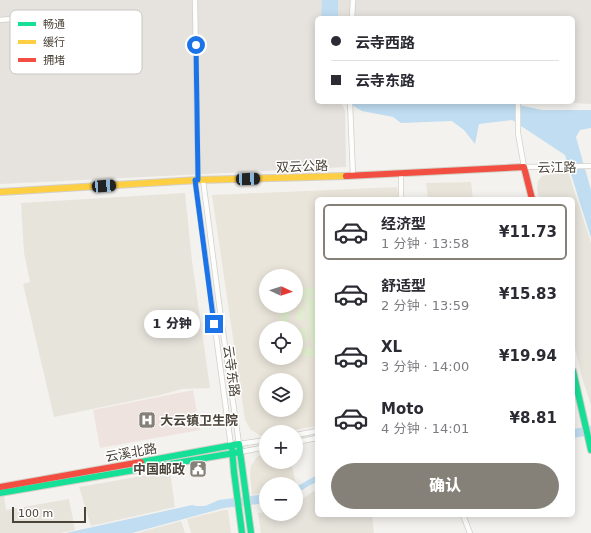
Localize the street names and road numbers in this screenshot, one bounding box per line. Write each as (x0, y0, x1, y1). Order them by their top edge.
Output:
street label: 双云公路 (276, 158, 328, 175)
street label: 云江路 (537, 160, 577, 175)
street label: 云寺东路 (220, 344, 243, 398)
street label: 云溪北路 (104, 441, 158, 464)

